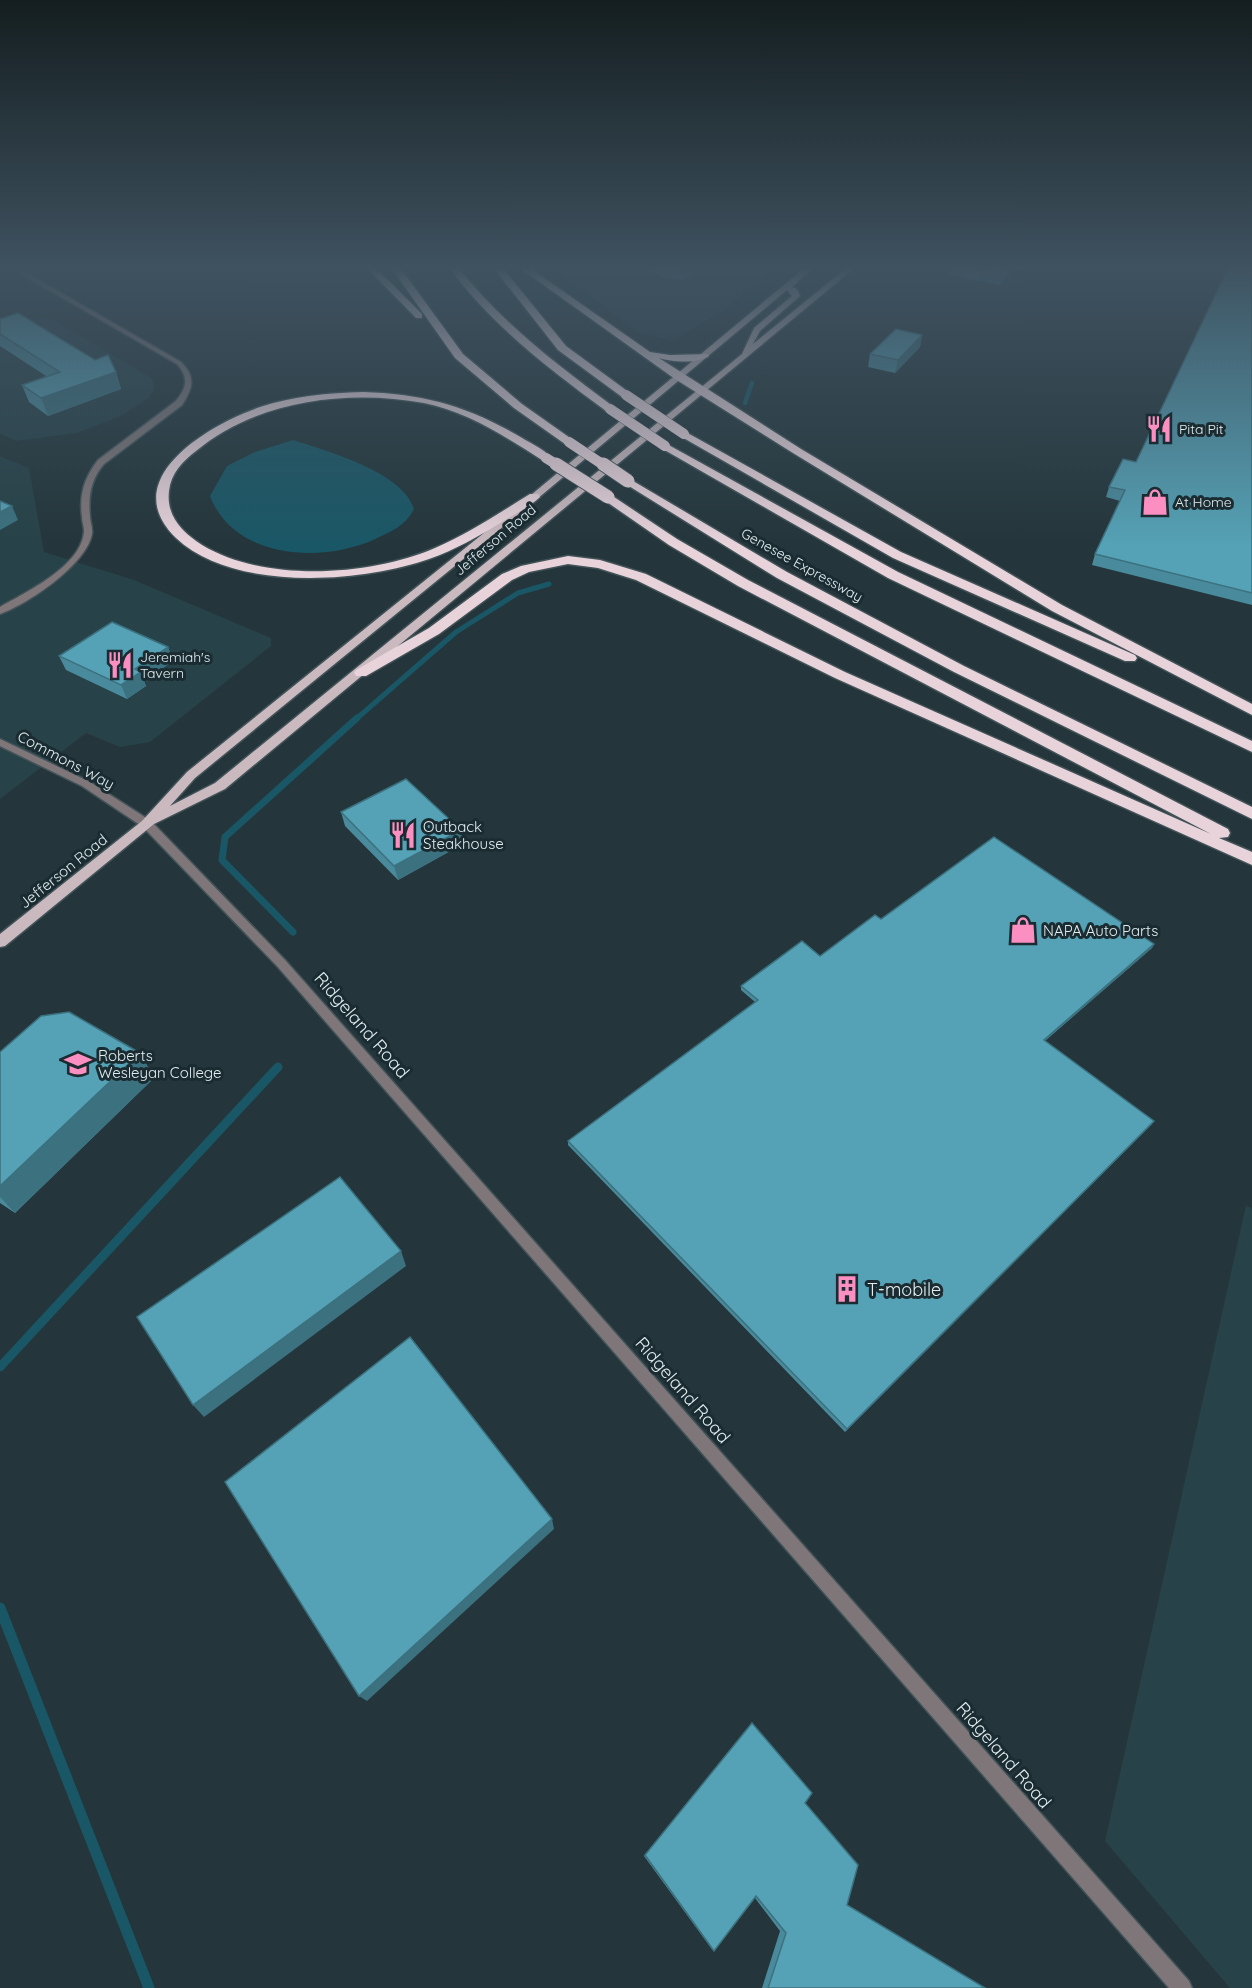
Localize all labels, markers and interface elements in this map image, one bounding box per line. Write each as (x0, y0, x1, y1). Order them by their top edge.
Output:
restaurant icon: Pita Pit (1144, 414, 1174, 444)
place label: Pita Pit (1179, 420, 1224, 438)
shop icon: At Home (1140, 487, 1170, 517)
place label: At Home (1175, 493, 1232, 511)
street label: Jefferson Road (451, 501, 539, 579)
street label: Genesee Expressway (738, 524, 866, 606)
place label: Jeremiah's Tavern (140, 648, 210, 682)
restaurant icon: Jeremiah's Tavern (105, 650, 135, 680)
street label: Commons Way (14, 726, 118, 794)
place label: Outback Steakhouse (423, 817, 504, 853)
restaurant icon: Outback Steakhouse (388, 820, 418, 850)
street label: Jefferson Road (15, 830, 111, 912)
shop icon: NAPA Auto Parts (1008, 915, 1038, 945)
place label: NAPA Auto Parts (1043, 921, 1158, 940)
street label: Ridgeland Road (309, 967, 415, 1083)
place label: Roberts Wesleyan College (98, 1046, 221, 1082)
school or university icon: Roberts Wesleyan College (63, 1049, 93, 1079)
building icon: T-mobile (832, 1274, 862, 1304)
place label: T-mobile (867, 1278, 941, 1301)
street label: Ridgeland Road (630, 1332, 736, 1448)
street label: Ridgeland Road (951, 1697, 1057, 1813)

